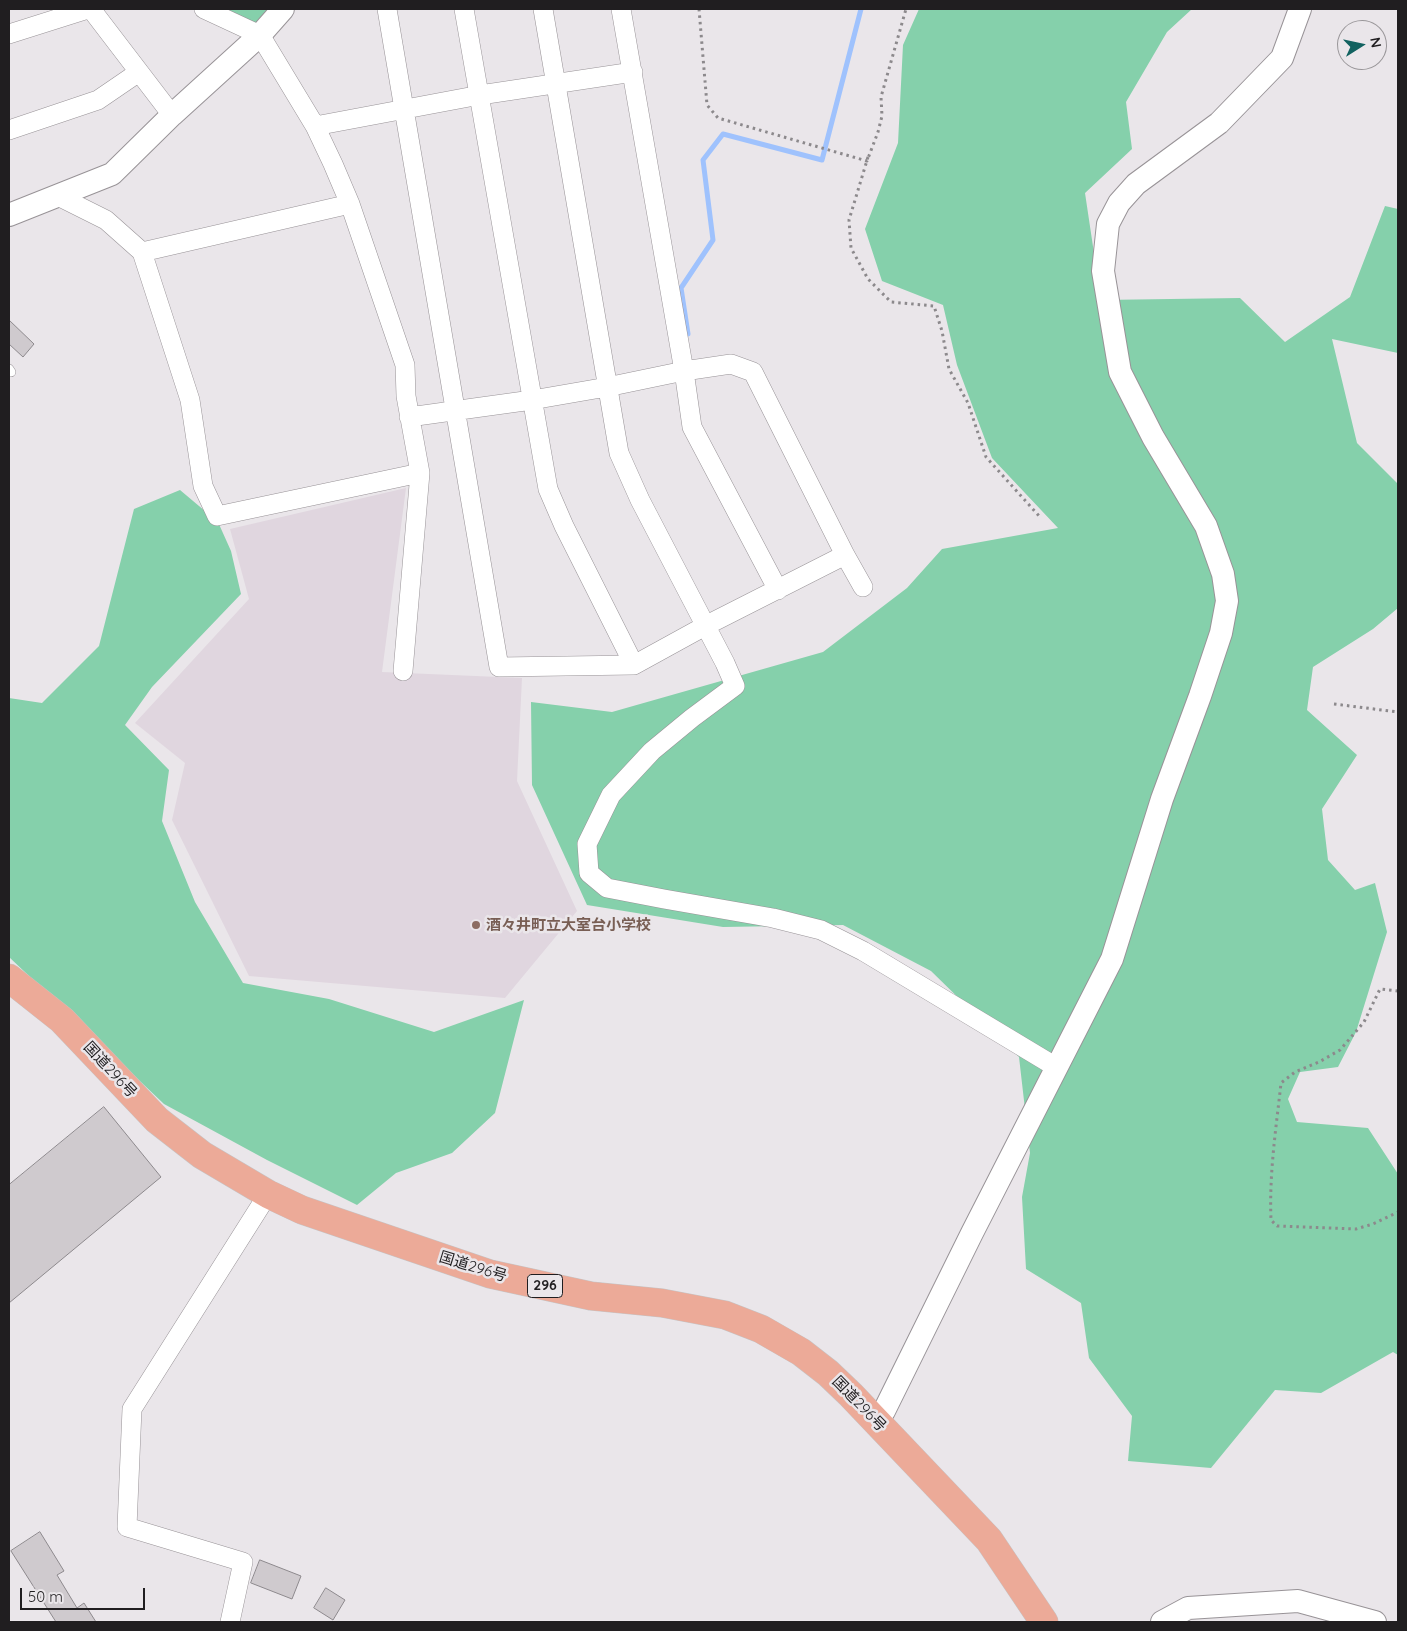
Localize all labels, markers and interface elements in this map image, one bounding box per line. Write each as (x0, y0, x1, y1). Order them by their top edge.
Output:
north arrow (1337, 20, 1387, 70)
text: N (1366, 36, 1386, 49)
place label: 酒々井町立大室台小学校 (486, 916, 651, 934)
marker: 酒々井町立大室台小学校 (470, 919, 482, 931)
street label: 国道296号 (80, 1038, 140, 1102)
street label: 国道296号 (437, 1248, 509, 1286)
road number: 296 (528, 1274, 562, 1298)
street label: 国道296号 (828, 1373, 890, 1435)
scale bar (22, 1578, 148, 1610)
text: 50 m (28, 1587, 63, 1606)

